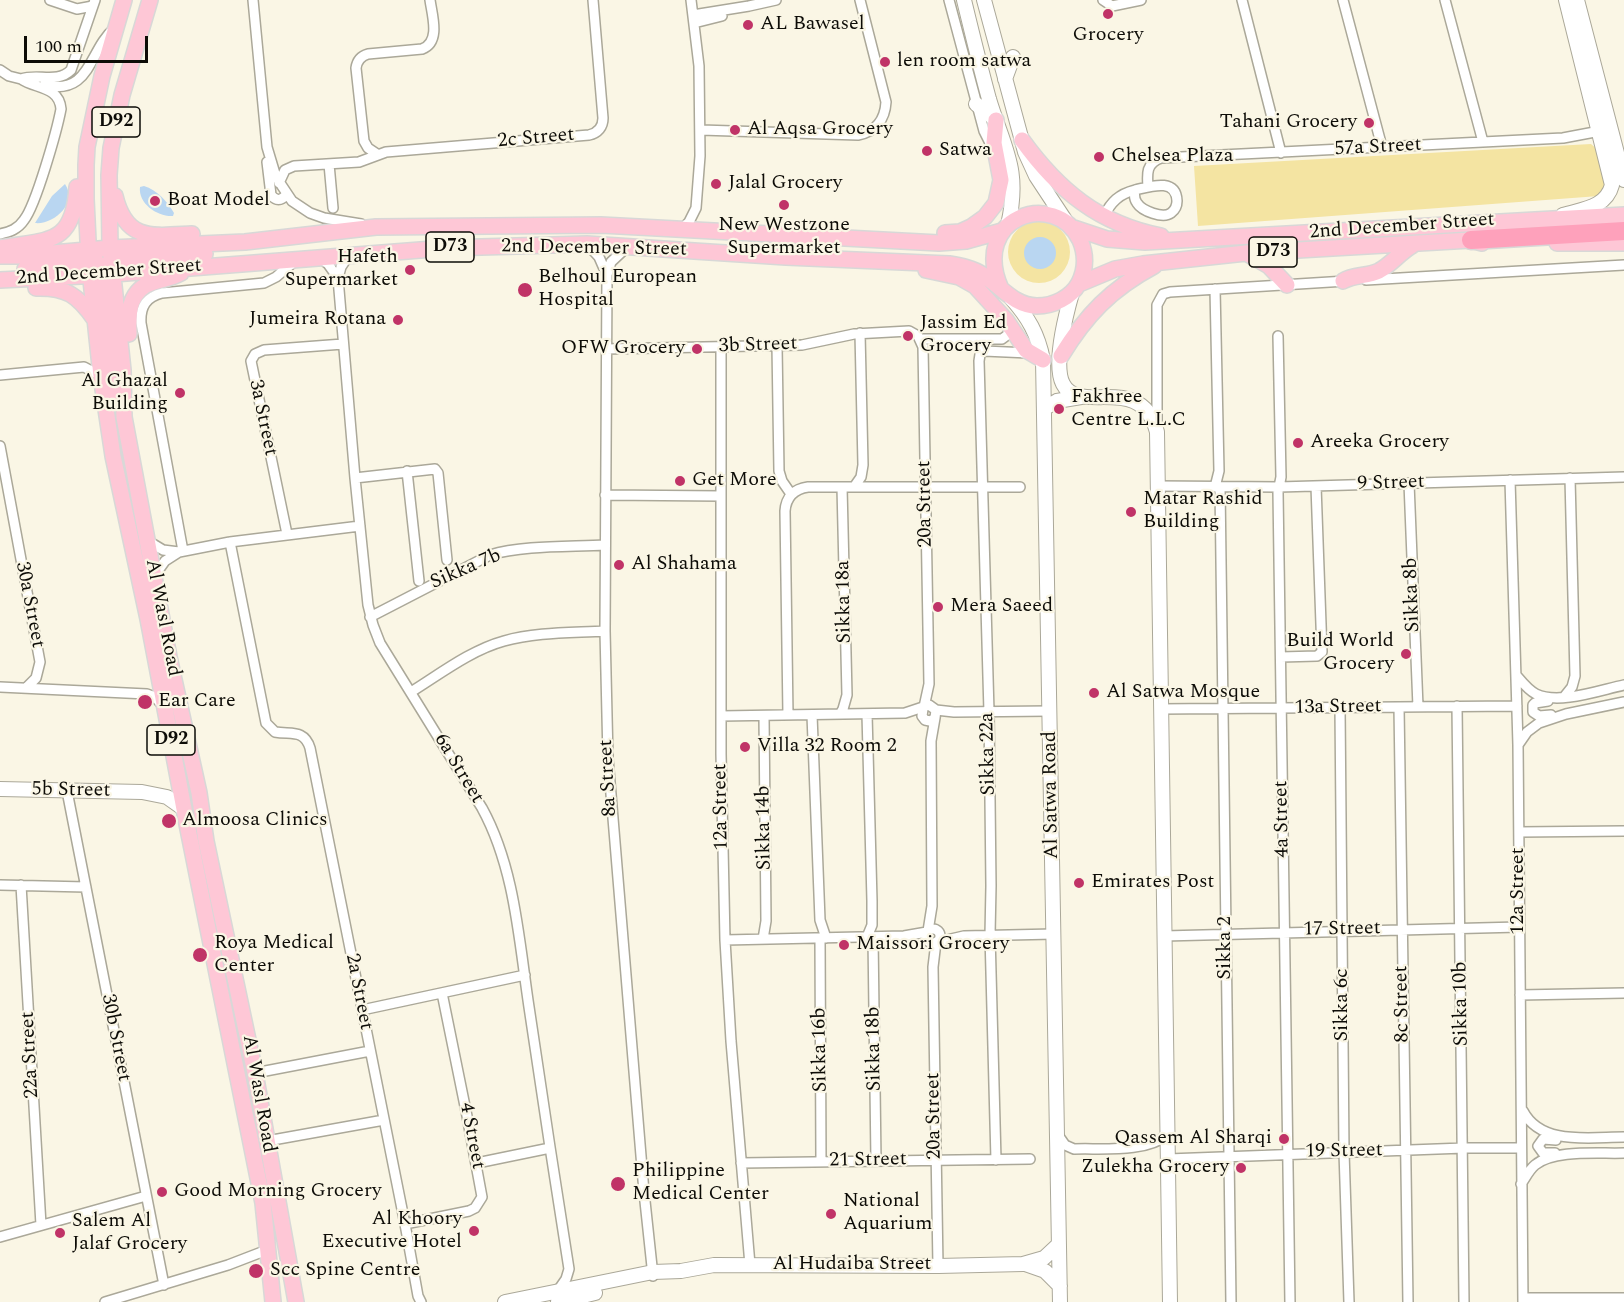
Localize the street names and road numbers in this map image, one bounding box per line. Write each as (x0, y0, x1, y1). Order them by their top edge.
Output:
road number: D92 (92, 107, 140, 137)
street label: 2c Street (497, 124, 575, 154)
street label: 57a Street (1334, 134, 1422, 162)
street label: 2nd December Street (1309, 209, 1495, 245)
road number: D73 (426, 232, 474, 262)
street label: 2nd December Street (501, 235, 687, 263)
road number: D73 (1249, 237, 1297, 267)
street label: 2nd December Street (16, 255, 202, 291)
street label: 3b Street (718, 333, 798, 359)
street label: 3a Street (242, 378, 282, 458)
street label: 20a Street (913, 460, 939, 548)
street label: 9 Street (1357, 471, 1425, 497)
street label: Sikka 7b (427, 544, 505, 596)
street label: Al Wasl Road (139, 557, 185, 679)
street label: Sikka 8b (1400, 557, 1426, 633)
street label: 30a Street (9, 560, 49, 650)
street label: Sikka 18a (832, 560, 858, 644)
street label: 13a Street (1294, 695, 1382, 721)
street label: Sikka 22a (976, 712, 1002, 796)
road number: D92 (147, 725, 195, 755)
street label: 6a Street (428, 730, 488, 808)
street label: Al Satwa Road (1039, 731, 1065, 859)
street label: 8a Street (595, 739, 623, 817)
street label: 12a Street (709, 763, 735, 851)
street label: 5b Street (31, 778, 111, 804)
street label: 4a Street (1270, 780, 1296, 858)
street label: Sikka 14b (752, 785, 778, 871)
street label: 12a Street (1507, 847, 1531, 935)
street label: Sikka 2 (1214, 916, 1238, 980)
street label: 17 Street (1303, 917, 1381, 943)
street label: 2a Street (339, 952, 377, 1032)
street label: Sikka 10b (1449, 961, 1475, 1047)
street label: 8c Street (1390, 965, 1416, 1043)
street label: Sikka 6c (1331, 968, 1355, 1042)
street label: 30b Street (95, 992, 135, 1084)
street label: Sikka 18b (862, 1006, 888, 1092)
street label: Sikka 16b (808, 1007, 834, 1093)
street label: 22a Street (17, 1011, 45, 1099)
street label: Al Wasl Road (236, 1033, 280, 1155)
street label: 20a Street (922, 1072, 948, 1160)
street label: 4 Street (453, 1101, 489, 1171)
street label: 19 Street (1305, 1139, 1383, 1165)
street label: 21 Street (829, 1148, 907, 1174)
street label: Al Hudaiba Street (773, 1253, 931, 1277)

